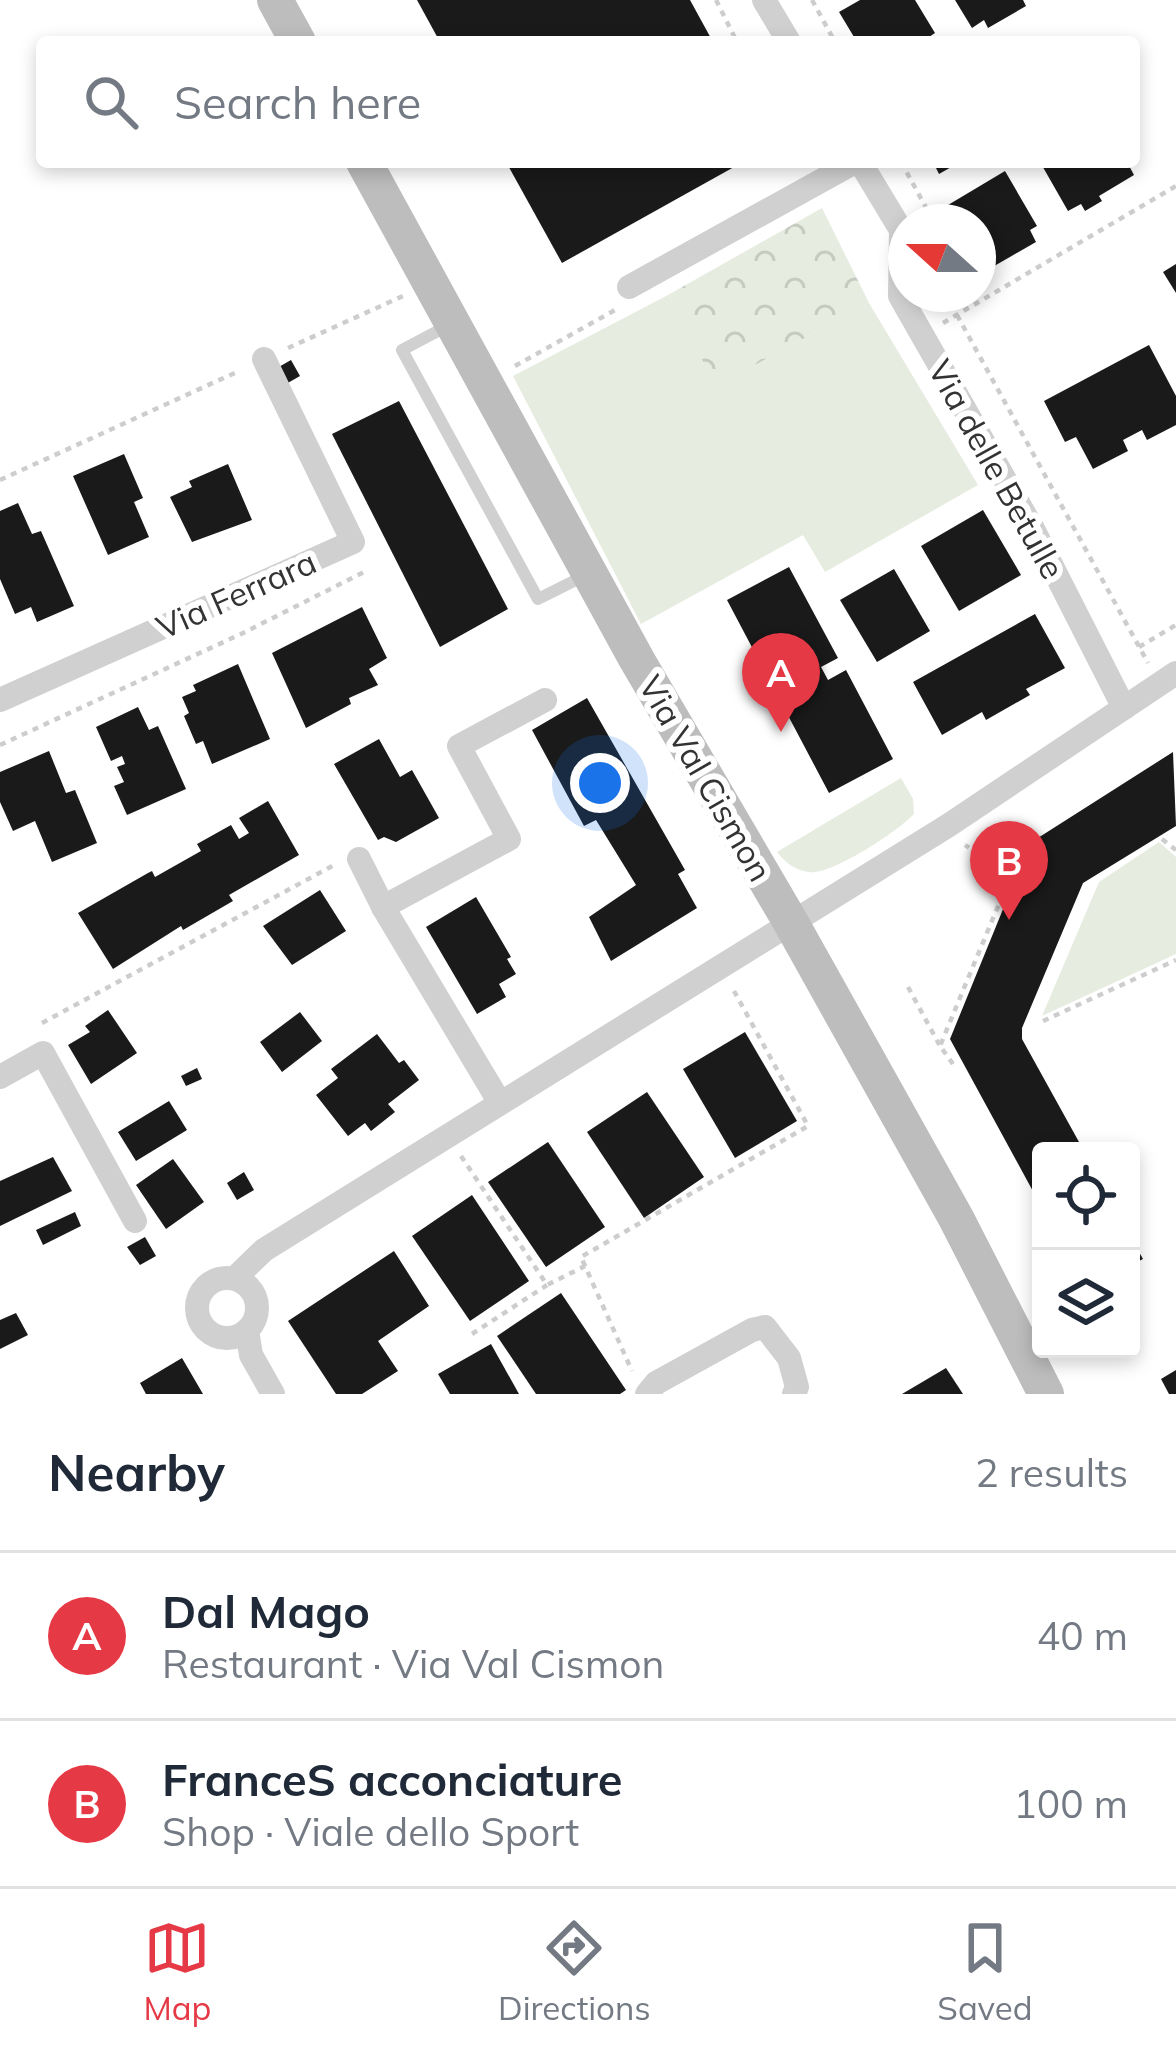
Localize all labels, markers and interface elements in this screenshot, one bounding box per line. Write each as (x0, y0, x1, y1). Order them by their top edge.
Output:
search box (36, 36, 1140, 168)
icon: search (78, 69, 144, 135)
text: Search here (174, 74, 421, 130)
north arrow (888, 204, 996, 312)
street label: Via delle Betulle (920, 352, 1074, 586)
street label: Via Ferrara (150, 541, 322, 647)
pin: A (742, 633, 820, 732)
street label: Via Val Cismon (631, 668, 781, 888)
your location (570, 753, 630, 813)
pin: B (970, 821, 1048, 920)
map controls (1032, 1142, 1140, 1358)
button: locate (1032, 1142, 1140, 1250)
button: layers (1032, 1250, 1140, 1358)
text: Nearby (48, 1440, 225, 1504)
text: 2 results (975, 1448, 1128, 1497)
text: Dal Mago (162, 1583, 370, 1639)
text: A (72, 1611, 102, 1660)
text: 40 m (1037, 1611, 1128, 1660)
text: Restaurant · Via Val Cismon (162, 1639, 664, 1688)
text: FranceS acconciature (162, 1751, 622, 1807)
text: B (74, 1779, 100, 1828)
text: 100 m (1013, 1779, 1128, 1828)
text: Shop · Viale dello Sport (162, 1807, 579, 1856)
tab: Map (143, 1915, 211, 2028)
tab: Directions (498, 1915, 651, 2028)
tab: Saved (937, 1915, 1033, 2028)

